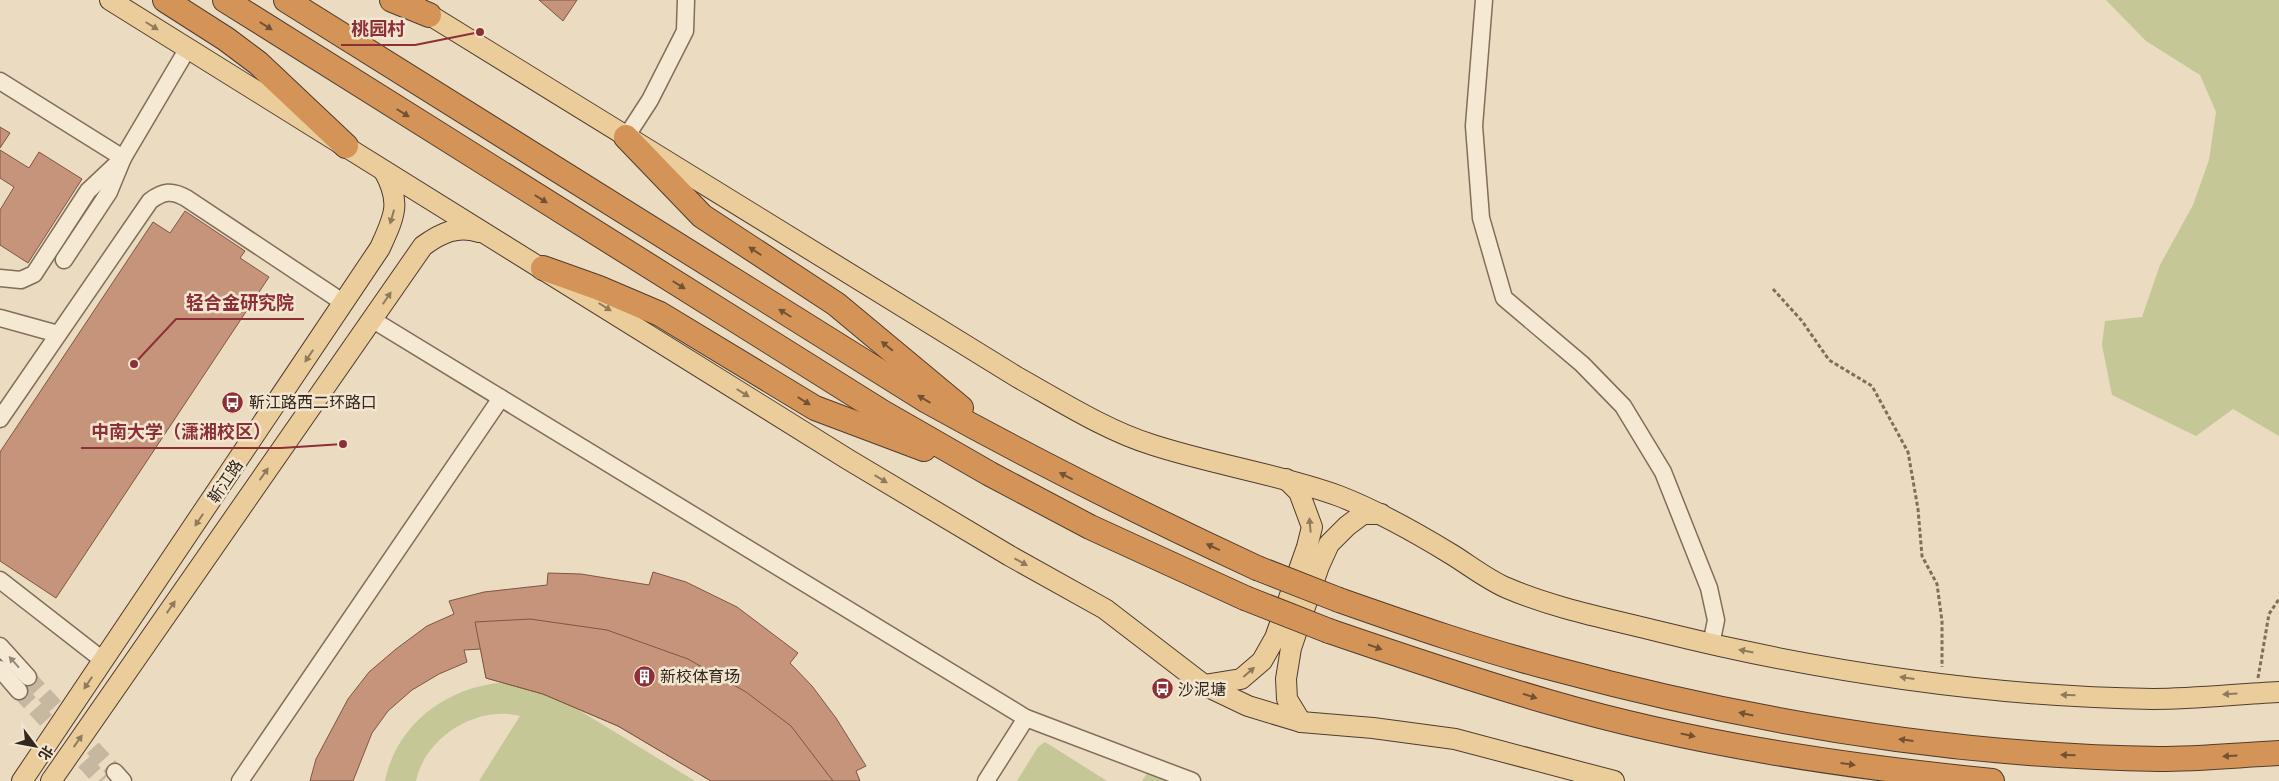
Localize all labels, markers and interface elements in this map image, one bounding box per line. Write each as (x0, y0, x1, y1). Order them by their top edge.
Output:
callout: 桃园村 (341, 12, 415, 45)
text: 桃园村 (351, 16, 405, 40)
one-way arrow (145, 21, 158, 31)
one-way arrow (259, 21, 273, 31)
one-way arrow (397, 108, 410, 118)
one-way arrow (534, 195, 548, 204)
one-way arrow (388, 209, 396, 224)
one-way arrow (748, 246, 762, 255)
one-way arrow (672, 280, 686, 290)
callout: 轻合金研究院 (176, 286, 304, 319)
text: 轻合金研究院 (186, 290, 294, 314)
one-way arrow (382, 291, 392, 305)
one-way arrow (599, 302, 612, 311)
one-way arrow (779, 308, 792, 318)
one-way arrow (880, 340, 893, 351)
one-way arrow (304, 349, 314, 363)
one-way arrow (736, 388, 750, 398)
bus stop icon: 靳江路西二环路口 (221, 390, 245, 414)
place label: 靳江路西二环路口 (249, 391, 377, 412)
one-way arrow (917, 394, 930, 403)
one-way arrow (797, 396, 810, 406)
callout: 中南大学（潇湘校区） (81, 415, 281, 448)
text: 中南大学（潇湘校区） (91, 419, 271, 443)
street label: 靳江路 (202, 455, 247, 506)
one-way arrow (259, 467, 269, 481)
one-way arrow (1059, 472, 1074, 480)
one-way arrow (874, 474, 887, 483)
one-way arrow (194, 513, 204, 526)
one-way arrow (1305, 516, 1313, 532)
one-way arrow (1205, 543, 1220, 551)
one-way arrow (1014, 557, 1027, 566)
one-way arrow (166, 601, 176, 614)
one-way arrow (1368, 643, 1383, 651)
one-way arrow (1738, 647, 1754, 655)
one-way arrow (8, 656, 20, 668)
building icon: 新校体育场 (632, 664, 656, 688)
place label: 新校体育场 (660, 665, 740, 686)
one-way arrow (1243, 666, 1255, 678)
one-way arrow (1898, 673, 1914, 681)
one-way arrow (83, 677, 93, 690)
bus stop icon: 沙泥塘 (1150, 677, 1174, 701)
place label: 沙泥塘 (1178, 678, 1226, 699)
one-way arrow (2060, 691, 2076, 699)
one-way arrow (2222, 691, 2238, 699)
one-way arrow (1523, 693, 1538, 701)
one-way arrow (1737, 709, 1753, 717)
north arrow (10, 721, 60, 771)
one-way arrow (1680, 731, 1695, 739)
one-way arrow (73, 734, 83, 748)
one-way arrow (1898, 736, 1914, 744)
text: 北 (35, 742, 58, 764)
one-way arrow (2060, 751, 2076, 759)
one-way arrow (2222, 752, 2238, 760)
one-way arrow (1840, 760, 1856, 768)

